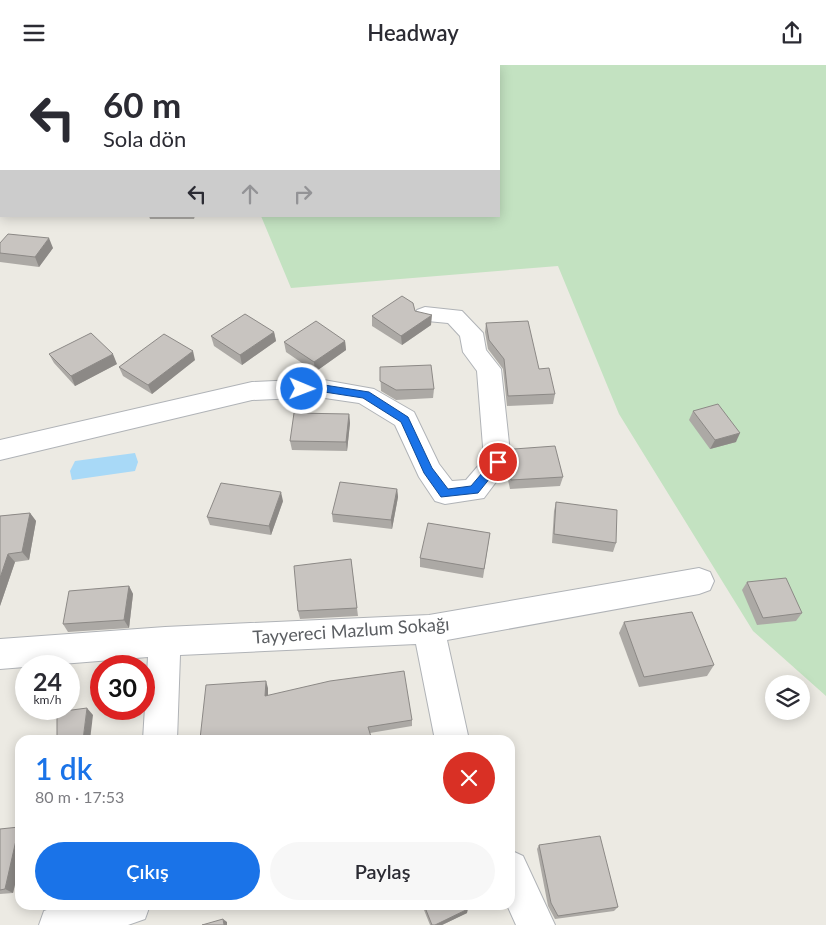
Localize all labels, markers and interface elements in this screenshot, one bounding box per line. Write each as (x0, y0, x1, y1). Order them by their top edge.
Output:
icon: menu (20, 19, 48, 47)
text: Headway (367, 19, 459, 46)
icon: share (778, 19, 806, 47)
text: 60 m (103, 83, 181, 125)
icon: left (20, 85, 85, 150)
text: Sola dön (103, 125, 186, 152)
icon: left (183, 180, 211, 208)
icon: ahead (236, 180, 264, 208)
icon: right (289, 180, 317, 208)
position arrow (275, 362, 327, 414)
pin (477, 441, 519, 483)
icon: arrive (484, 448, 512, 476)
street label: Tayyereci Mazlum Sokağı (252, 612, 450, 648)
speed limit sign: 30 (90, 655, 155, 720)
text: 24 (33, 666, 62, 696)
map controls (765, 675, 810, 720)
button: layers (765, 675, 810, 720)
text: km/h (33, 692, 62, 707)
text: 1 dk (35, 750, 92, 786)
button: close (443, 752, 495, 804)
text: 80 m · 17:53 (35, 787, 124, 806)
button: Çıkış (35, 842, 260, 900)
button: Paylaş (270, 842, 495, 900)

